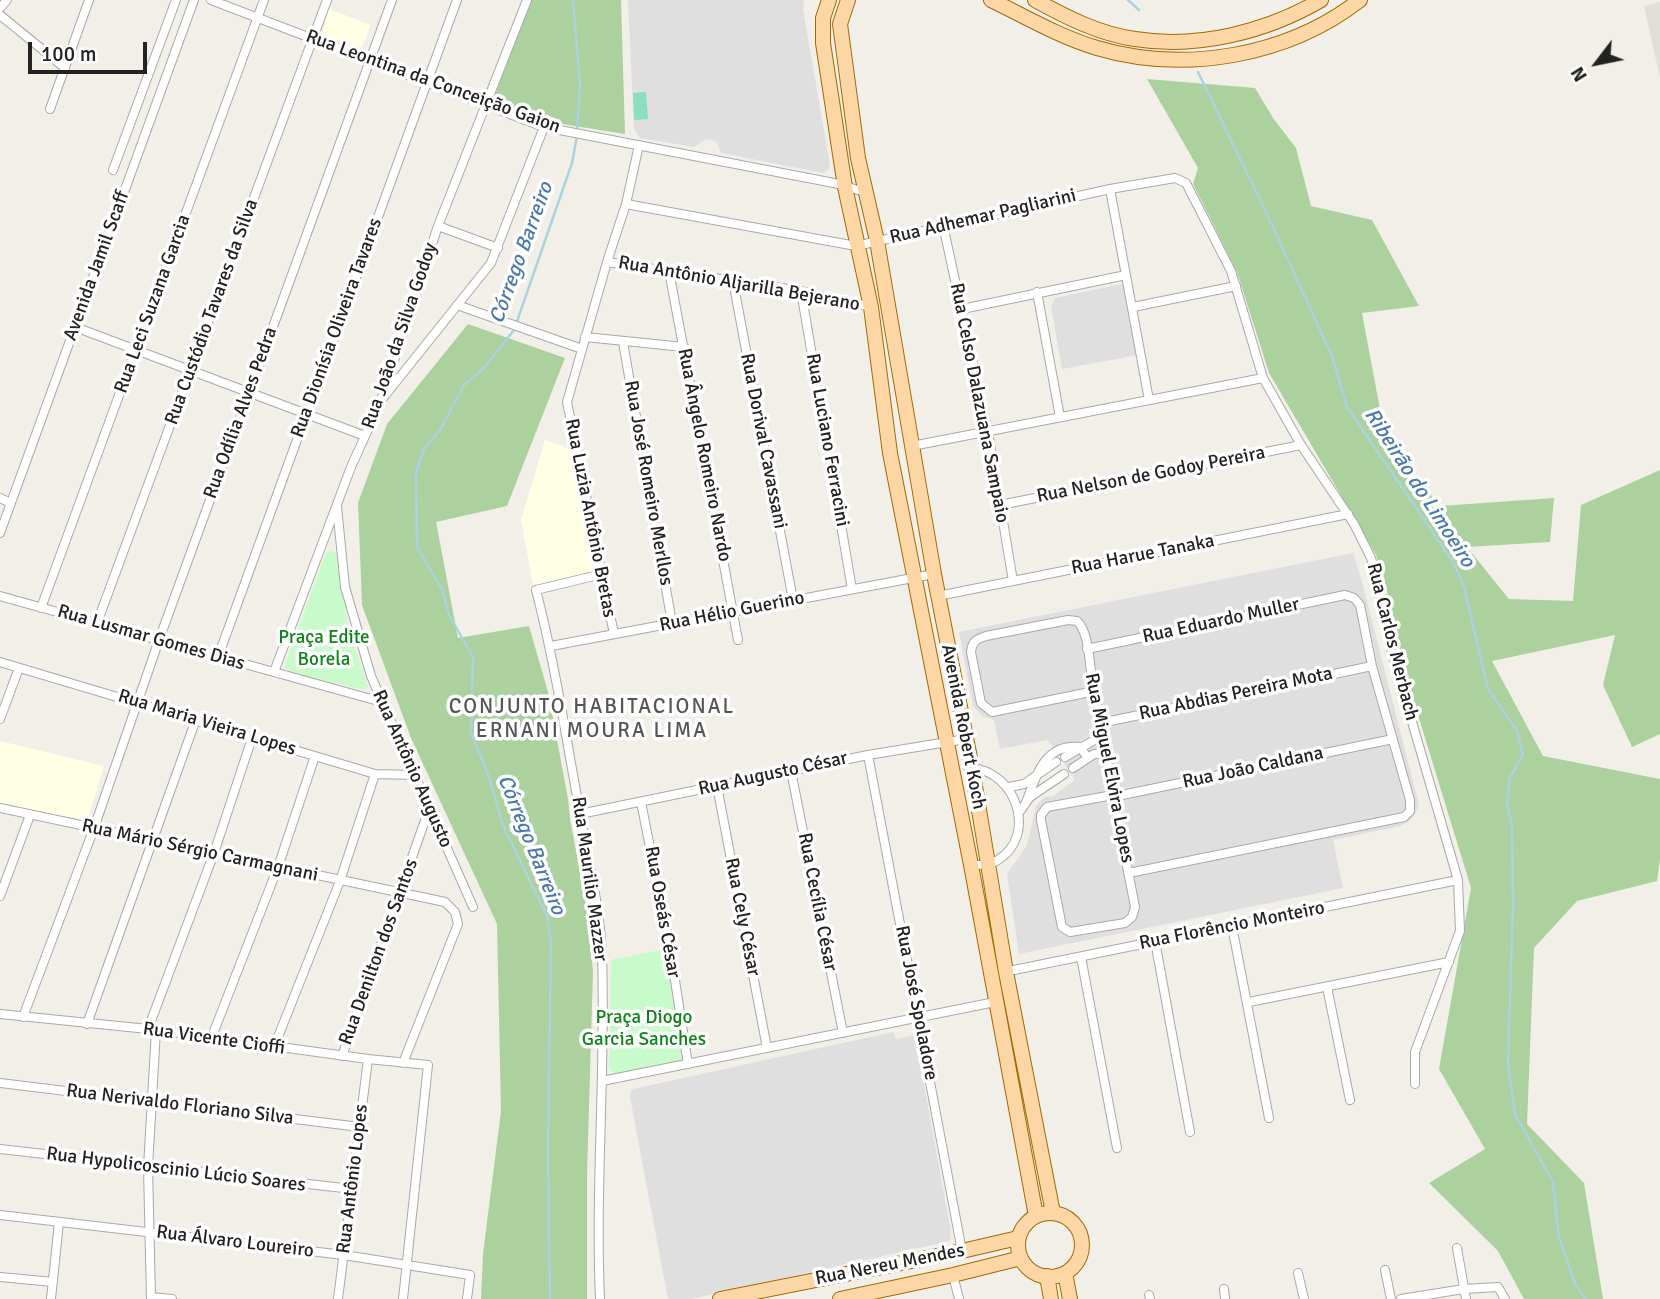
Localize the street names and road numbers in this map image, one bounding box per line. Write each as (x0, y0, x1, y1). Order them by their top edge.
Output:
street label: Rua Leontina da Conceição Gaion (303, 25, 563, 139)
street label: Rua Adhemar Pagliarini (887, 184, 1079, 250)
street label: Avenida Jamil Scaff (59, 188, 135, 344)
street label: Rua Custódio Tavares da Silva (161, 196, 263, 428)
street label: Rua Leci Suzana Garcia (110, 212, 196, 396)
street label: Rua Dionísia Oliveira Tavares (287, 215, 387, 441)
street label: Rua João da Silva Godoy (357, 240, 443, 432)
street label: Rua Antônio Aljarilla Bejerano (617, 252, 861, 316)
street label: Rua Celso Dalazuana Sampaio (945, 281, 1013, 525)
street label: Rua Odília Alves Pedra (199, 324, 283, 502)
street label: Rua Ângelo Romeiro Nardo (672, 346, 736, 564)
street label: Rua Dorival Cavassani (735, 351, 791, 531)
street label: Rua Luciano Ferracini (801, 352, 853, 528)
street label: Rua José Romeiro Merllos (619, 379, 677, 587)
street label: Rua Luzia Antônio Bretas (560, 417, 620, 619)
street label: Rua Nelson de Godoy Pereira (1035, 442, 1267, 508)
street label: Rua Harue Tanaka (1069, 530, 1217, 580)
street label: Rua Carlos Merbach (1361, 561, 1423, 723)
street label: Rua Hélio Guerino (658, 587, 806, 637)
street label: Rua Eduardo Muller (1140, 593, 1302, 649)
street label: Rua Lusmar Gomes Dias (55, 600, 247, 676)
street label: Avenida Robert Koch (936, 643, 990, 811)
street label: Rua Abdias Pereira Mota (1137, 662, 1335, 726)
street label: Rua Miguel Elvira Lopes (1079, 671, 1139, 865)
street label: Rua Maria Vieira Lopes (115, 685, 299, 761)
street label: Rua Antônio Augusto (367, 687, 457, 851)
street label: Rua João Caldana (1181, 742, 1325, 794)
street label: Rua Augusto César (696, 747, 850, 801)
street label: Rua Maurilio Mazzer (566, 795, 612, 963)
street label: Rua Mário Sérgio Carmagnani (80, 815, 320, 887)
street label: Rua Cecília César (792, 831, 842, 973)
street label: Rua Oseás César (639, 844, 685, 980)
street label: Rua Denilton dos Santos (335, 856, 423, 1048)
street label: Rua Cely César (719, 856, 765, 978)
street label: Rua Florêncio Monteiro (1137, 897, 1327, 955)
street label: Rua José Spoladore (890, 924, 942, 1082)
street label: Rua Vicente Cioffi (141, 1018, 287, 1060)
street label: Rua Nerivaldo Floriano Silva (65, 1080, 295, 1130)
street label: Rua Antônio Lopes (333, 1103, 373, 1255)
street label: Rua Hypolicoscinio Lúcio Soares (45, 1143, 307, 1197)
street label: Rua Álvaro Loureiro (155, 1221, 315, 1263)
street label: Rua Nereu Mendes (813, 1239, 967, 1291)

